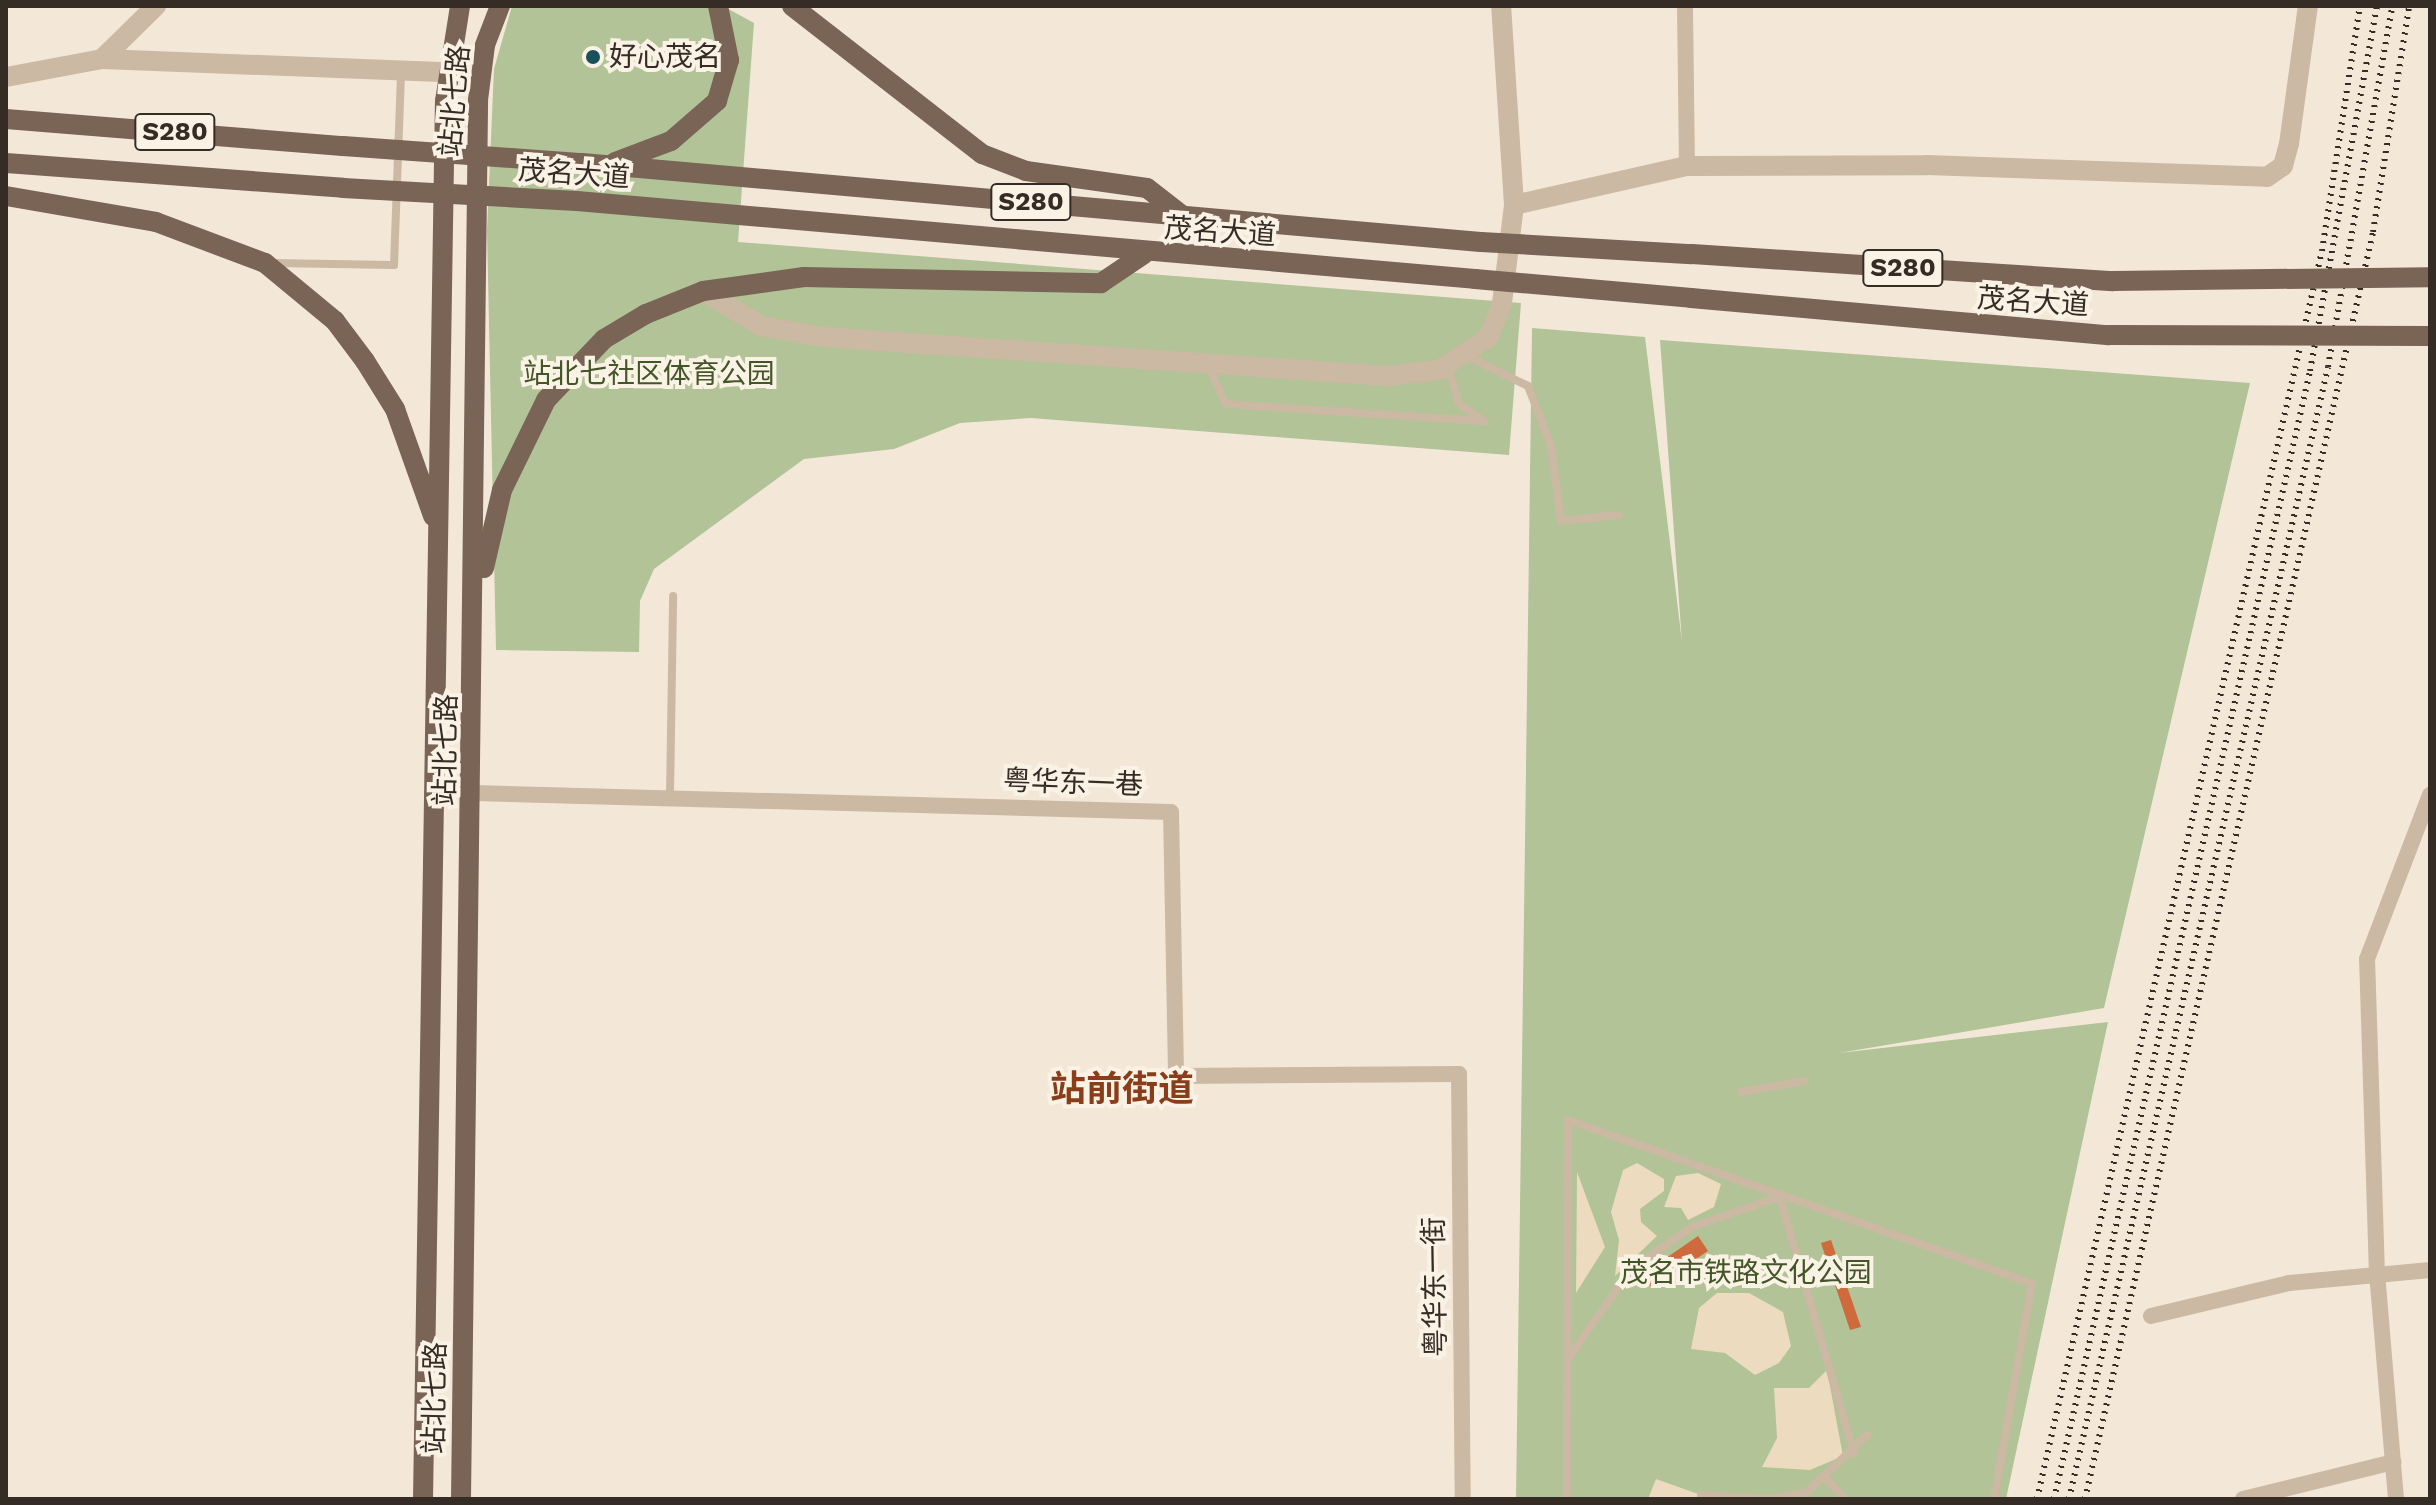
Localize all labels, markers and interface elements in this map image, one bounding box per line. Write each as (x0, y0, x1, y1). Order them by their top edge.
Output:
place label: 好心茂名 (609, 40, 721, 74)
street label: 站北七路 (433, 44, 477, 158)
marker: 好心茂名 (584, 48, 602, 66)
road number: S280 (133, 110, 217, 154)
street label: 茂名大道 (517, 153, 631, 195)
road number: S280 (989, 180, 1073, 224)
street label: 茂名大道 (1163, 211, 1277, 253)
road number: S280 (1861, 246, 1945, 290)
street label: 茂名大道 (1976, 281, 2090, 323)
park label: 站北七社区体育公园 (523, 357, 775, 391)
street label: 站北七路 (428, 694, 464, 806)
street label: 粤华东一巷 (1002, 764, 1144, 802)
district label: 站前街道 (1050, 1068, 1194, 1112)
street label: 粤华东一街 (1417, 1217, 1453, 1357)
park label: 茂名市铁路文化公园 (1620, 1256, 1872, 1290)
street label: 站北七路 (417, 1342, 453, 1454)

